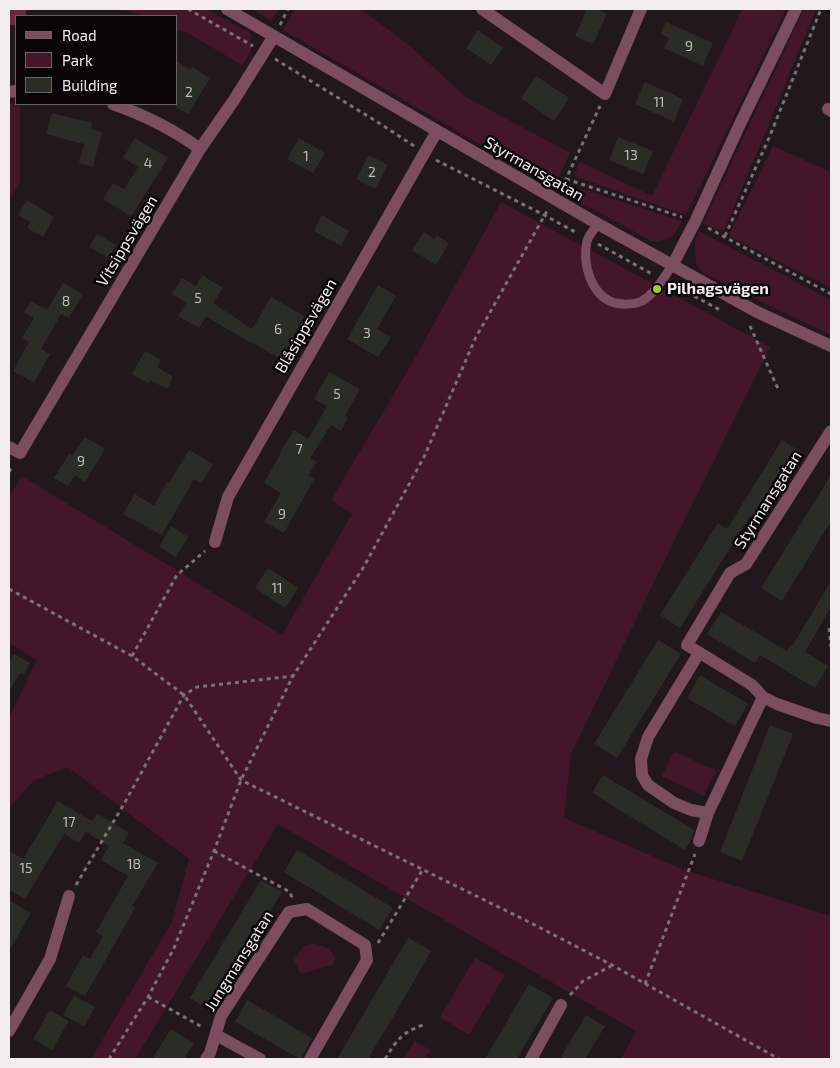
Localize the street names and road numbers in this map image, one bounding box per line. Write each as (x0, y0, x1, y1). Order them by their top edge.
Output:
street label: Styrmansgatan (481, 133, 587, 205)
street label: Vitsippsvägen (92, 192, 162, 290)
street label: Blåsippsvägen (271, 275, 341, 377)
street label: Styrmansgatan (730, 447, 806, 553)
street label: Jungmansgatan (200, 907, 278, 1015)

